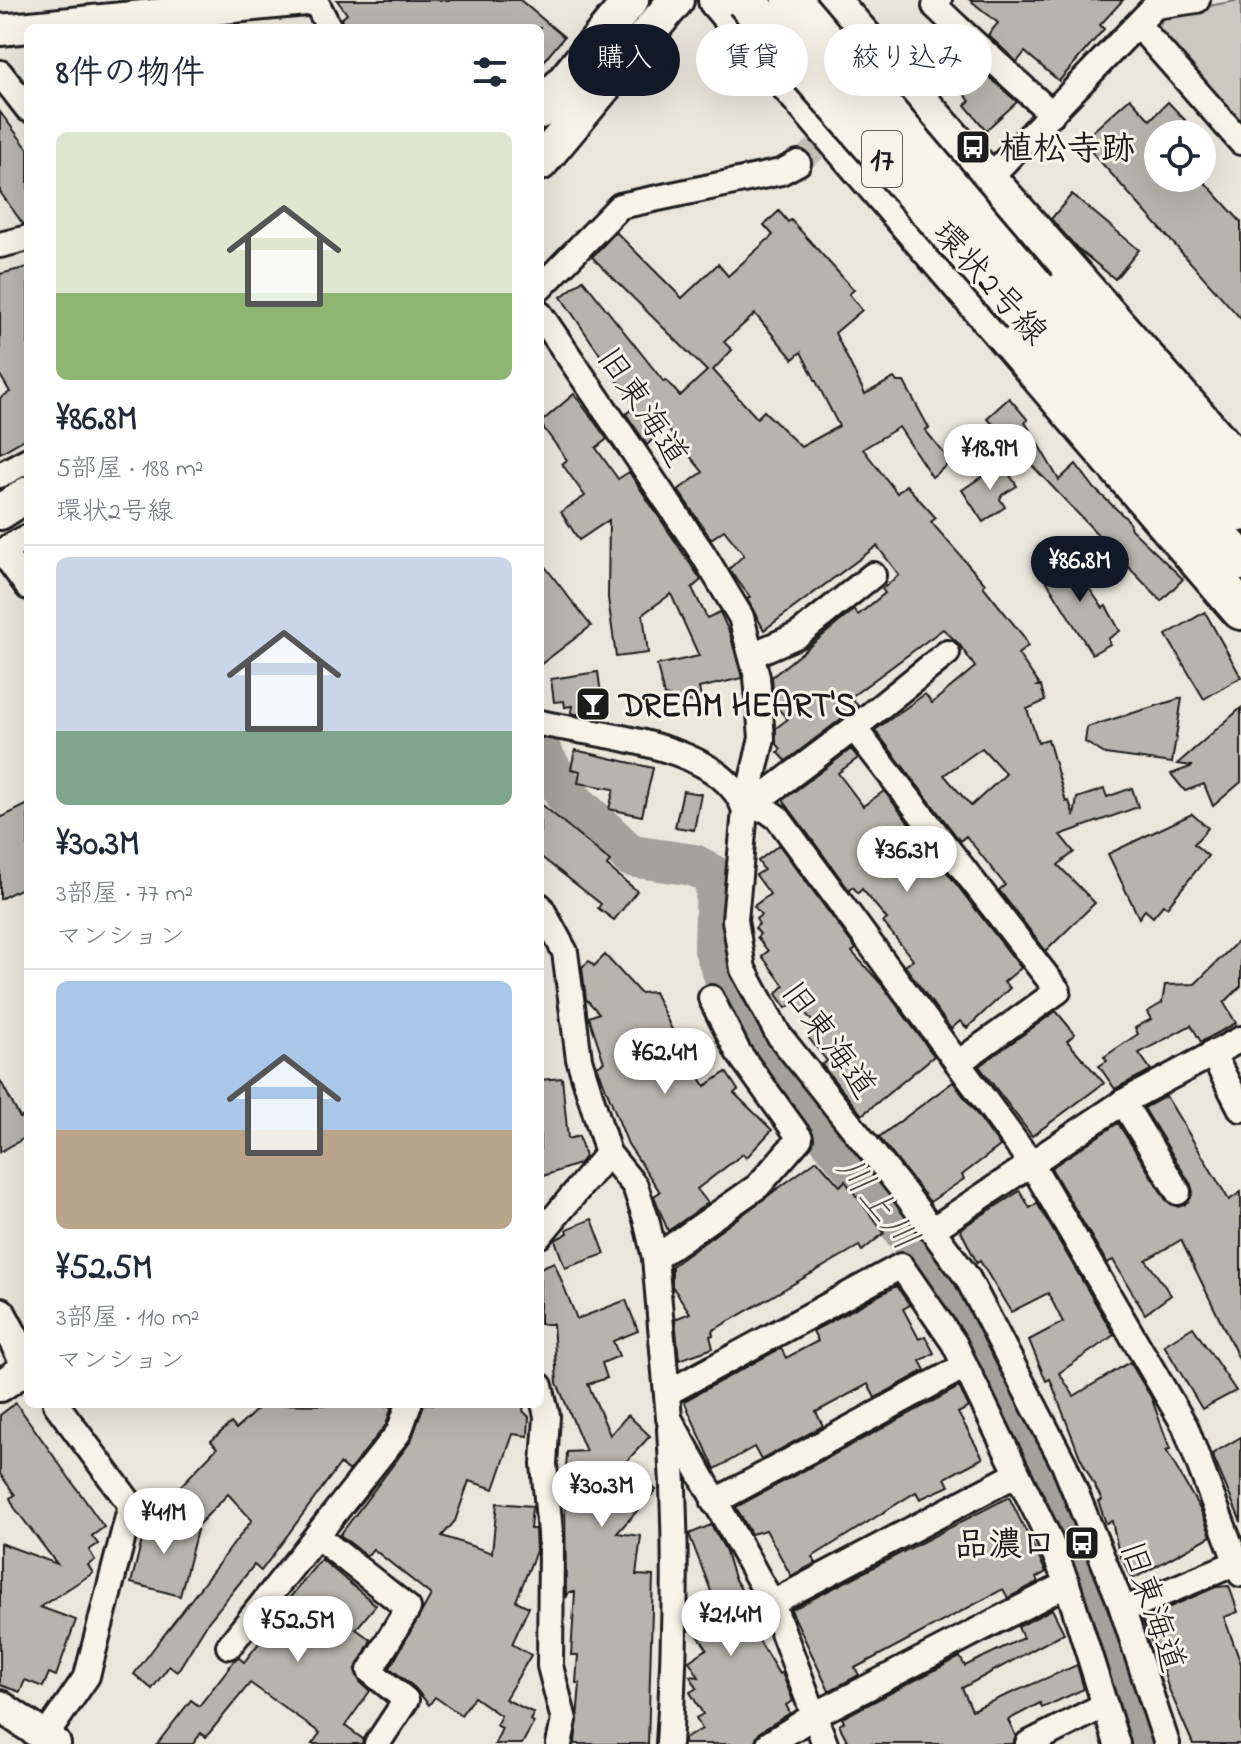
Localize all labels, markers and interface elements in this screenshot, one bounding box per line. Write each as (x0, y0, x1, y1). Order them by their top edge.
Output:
chip: 購入 (568, 24, 680, 96)
chip: 賃貸 (696, 24, 808, 96)
chip: 絞り込み (824, 24, 992, 96)
text: 8件の物件 (56, 50, 205, 100)
icon: filters (468, 50, 512, 94)
map controls (1144, 120, 1216, 192)
button: locate (1144, 120, 1216, 192)
place label: 植松寺跡 (999, 126, 1135, 176)
bus stop icon: 植松寺跡 (954, 128, 992, 166)
road number: 17 (862, 131, 902, 187)
icon: home (212, 184, 356, 328)
street label: 環状2号線 (918, 211, 1058, 358)
street label: 旧東海道 (582, 338, 699, 479)
text: ¥86.8M (56, 396, 137, 446)
pin: ¥18.9M (925, 424, 1055, 492)
text: ¥18.9M (961, 431, 1019, 469)
text: 5部屋 · 188 m² (56, 451, 204, 489)
text: 環状2号線 (56, 494, 173, 532)
pin: ¥86.8M (1015, 536, 1145, 604)
text: ¥86.8M (1049, 543, 1111, 581)
icon: home (212, 609, 356, 753)
place label: DREAM HEART'S (617, 683, 857, 733)
bar icon: DREAM HEART'S (574, 685, 612, 723)
text: ¥30.3M (56, 821, 140, 871)
pin: ¥36.3M (842, 826, 972, 894)
text: ¥36.3M (875, 833, 939, 871)
text: 3部屋 · 77 m² (56, 876, 193, 914)
text: マンション (56, 919, 185, 957)
street label: 旧東海道 (767, 972, 887, 1111)
pin: ¥62.4M (600, 1028, 730, 1096)
icon: home (212, 1033, 356, 1177)
text: ¥62.4M (632, 1035, 698, 1073)
water label: 川上川 (821, 1146, 930, 1264)
text: ¥52.5M (56, 1245, 153, 1295)
text: 3部屋 · 110 m² (56, 1300, 199, 1338)
text: マンション (56, 1343, 185, 1381)
pin: ¥30.3M (537, 1461, 667, 1529)
text: ¥30.3M (570, 1468, 634, 1506)
pin: ¥41M (117, 1488, 211, 1556)
text: ¥41M (142, 1495, 186, 1533)
place label: 品濃口 (954, 1522, 1056, 1572)
bus stop icon: 品濃口 (1063, 1524, 1101, 1562)
street label: 旧東海道 (1104, 1535, 1196, 1680)
pin: ¥21.4M (666, 1590, 796, 1658)
pin: ¥52.5M (233, 1596, 363, 1664)
text: ¥21.4M (699, 1597, 763, 1635)
text: ¥52.5M (261, 1603, 335, 1641)

